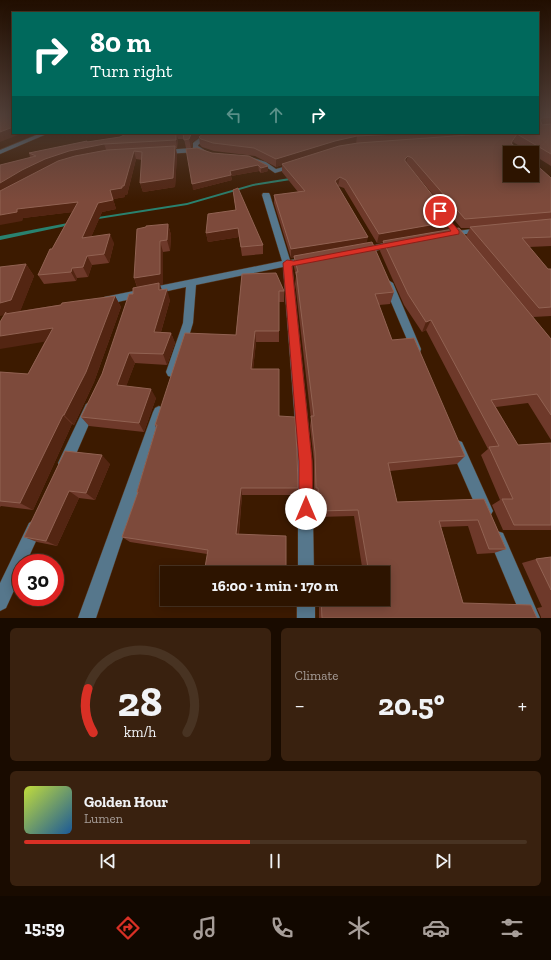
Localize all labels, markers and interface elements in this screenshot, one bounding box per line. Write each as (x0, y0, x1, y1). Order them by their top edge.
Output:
text: 80 m (90, 26, 151, 59)
icon: right (24, 28, 76, 80)
text: Turn right (90, 60, 172, 82)
icon: left (223, 104, 245, 126)
icon: ahead (265, 104, 287, 126)
icon: right (307, 104, 329, 126)
map controls (503, 146, 539, 182)
button: search (503, 146, 539, 182)
pin (423, 194, 457, 228)
icon: arrive (429, 200, 451, 222)
position arrow (285, 488, 327, 530)
speed limit sign: 30 (12, 554, 64, 606)
text: 16:00 · 1 min · 170 m (212, 577, 338, 595)
text: Climate (295, 668, 338, 683)
text: 28 (118, 676, 163, 726)
text: 20.5° (378, 687, 445, 723)
text: − (295, 692, 305, 719)
text: + (518, 692, 527, 719)
text: km/h (124, 723, 157, 740)
text: Golden Hour (84, 793, 168, 811)
text: Lumen (84, 811, 123, 826)
icon: previous (97, 850, 119, 872)
icon: pause (264, 850, 286, 872)
icon: next (432, 850, 454, 872)
icon: directions (114, 914, 142, 942)
icon: music (191, 914, 219, 942)
icon: phone (268, 914, 296, 942)
icon: climate (345, 914, 373, 942)
icon: car (422, 914, 450, 942)
icon: filters (498, 914, 526, 942)
text: 15:59 (24, 917, 65, 939)

